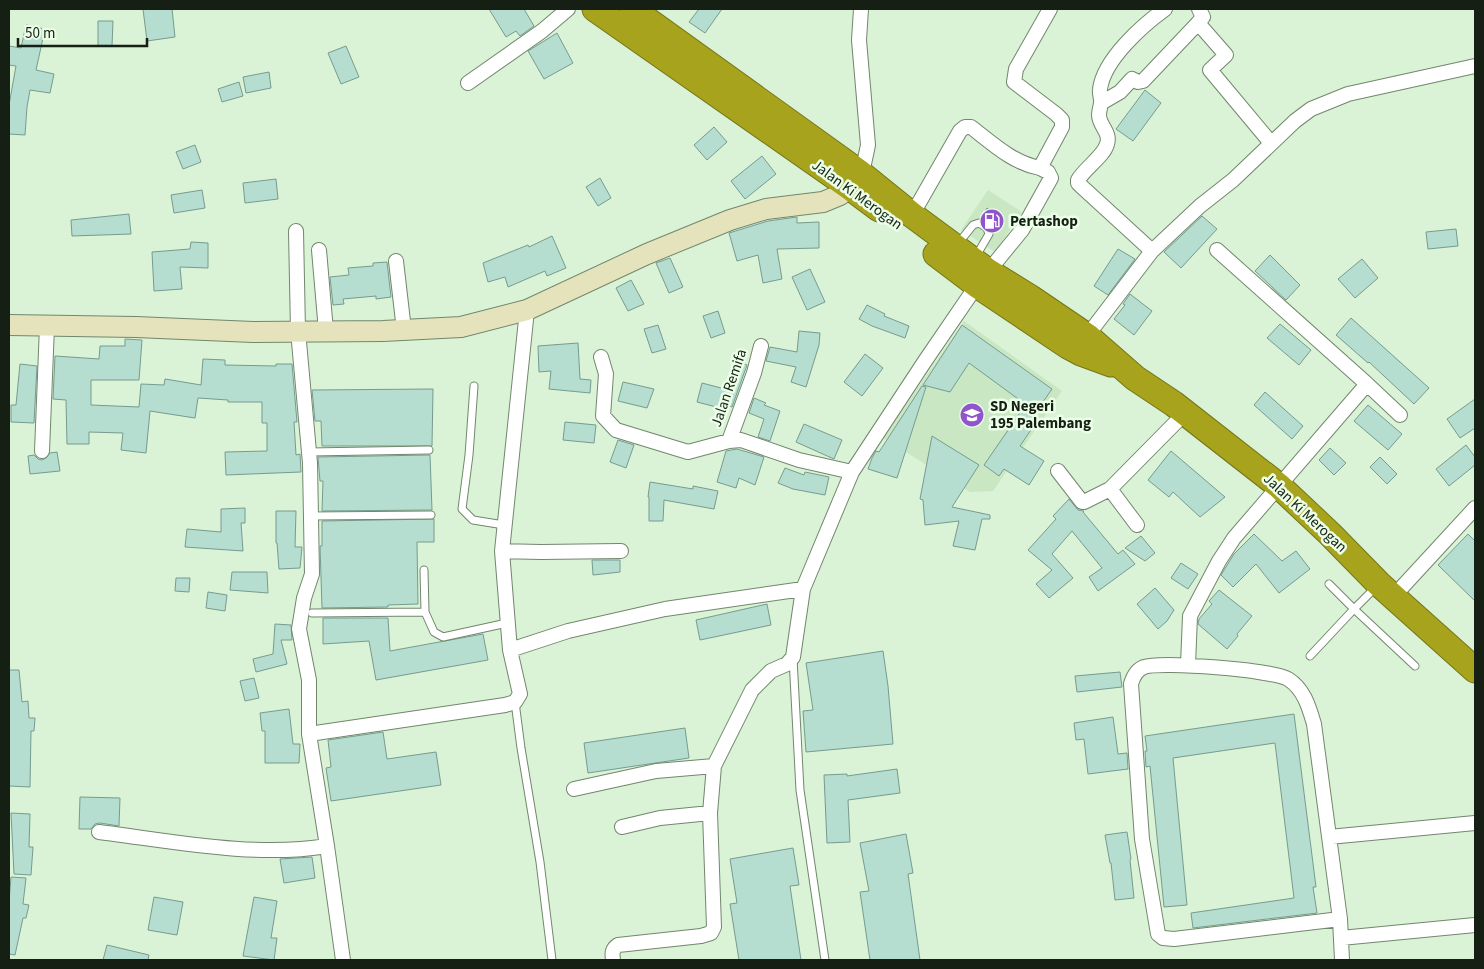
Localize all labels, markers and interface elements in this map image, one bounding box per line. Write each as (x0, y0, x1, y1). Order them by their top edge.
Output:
scale bar (18, 15, 146, 47)
text: 50 m (25, 23, 55, 44)
street label: Jalan Ki Merogan (807, 155, 907, 235)
fuel station icon: Pertashop (979, 208, 1005, 234)
place label: Pertashop (1010, 211, 1078, 232)
street label: Jalan Remifa (706, 346, 752, 430)
place label: SD Negeri 195 Palembang (990, 396, 1091, 434)
school or university icon: SD Negeri 195 Palembang (959, 402, 985, 428)
street label: Jalan Ki Merogan (1259, 469, 1351, 557)

